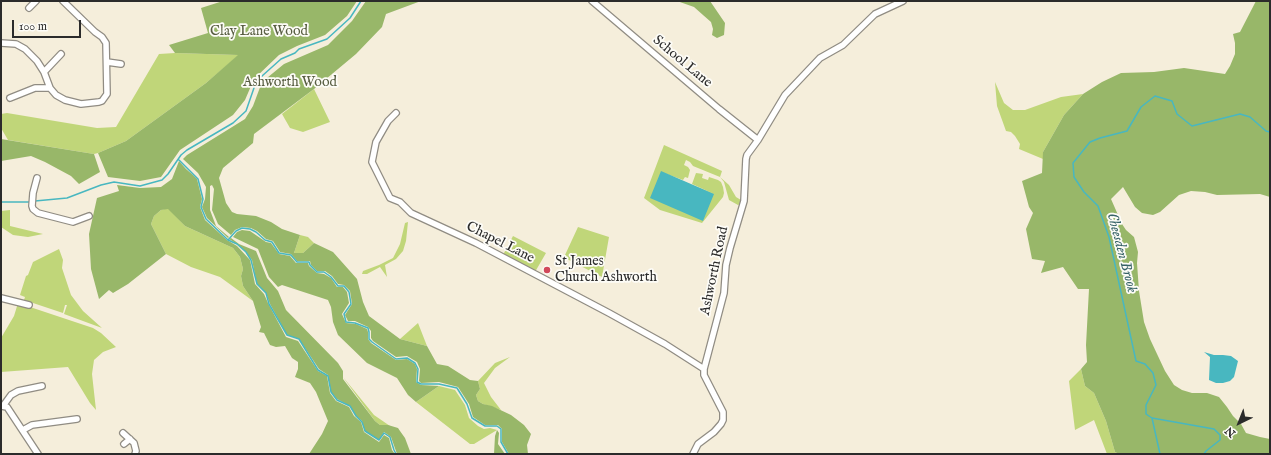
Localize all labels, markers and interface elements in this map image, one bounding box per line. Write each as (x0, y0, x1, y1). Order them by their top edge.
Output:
scale bar (14, 12, 83, 38)
text: 100 m (19, 19, 47, 34)
park label: Clay Lane Wood (210, 24, 308, 40)
street label: School Lane (649, 32, 715, 92)
park label: Ashworth Wood (243, 75, 337, 91)
water label: Cheesden Brook (1102, 211, 1140, 295)
street label: Chapel Lane (463, 219, 537, 267)
street label: Ashworth Road (697, 225, 733, 317)
place label: St James Church Ashworth (555, 254, 657, 286)
marker: St James Church Ashworth (542, 265, 552, 275)
north arrow (1219, 403, 1259, 443)
text: N (1223, 423, 1239, 440)

